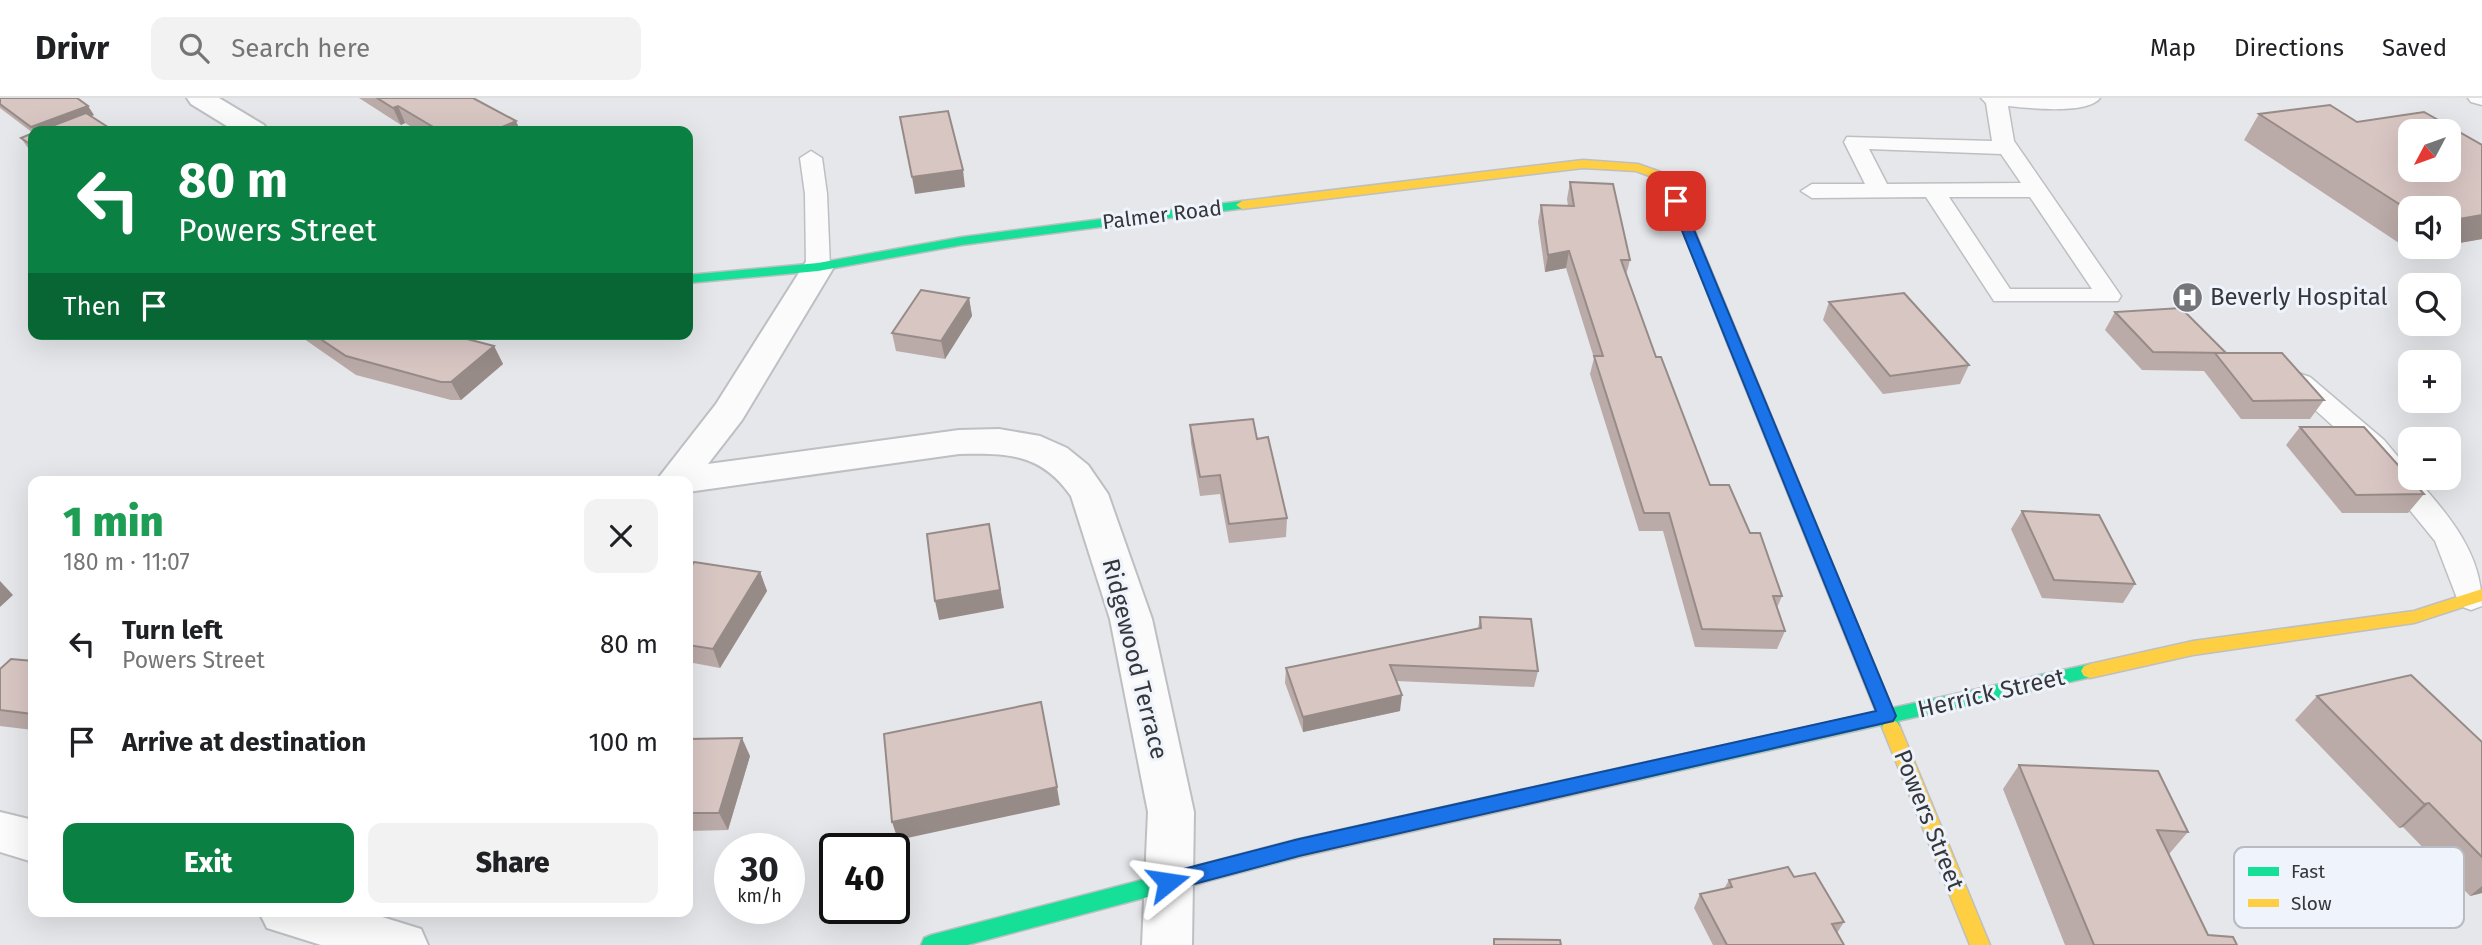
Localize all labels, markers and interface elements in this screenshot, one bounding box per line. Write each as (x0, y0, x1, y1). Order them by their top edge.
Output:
search box (151, 17, 641, 80)
text: Drivr (35, 28, 109, 68)
icon: search (175, 29, 213, 67)
text: Search here (231, 33, 370, 64)
text: Map (2150, 34, 2196, 62)
text: Directions (2234, 34, 2344, 62)
text: Saved (2382, 34, 2447, 62)
north arrow (2398, 119, 2460, 182)
map controls (2398, 119, 2461, 490)
text: 80 m (178, 151, 288, 210)
icon: left (63, 154, 154, 245)
pin (1646, 171, 1706, 231)
icon: arrive (1657, 182, 1695, 220)
street label: Palmer Road (1101, 195, 1223, 235)
button: sound (2398, 196, 2461, 259)
text: Powers Street (178, 211, 377, 249)
button: search (2398, 273, 2461, 336)
hospital icon: Beverly Hospital (2170, 280, 2204, 314)
place label: Beverly Hospital (2210, 283, 2388, 311)
icon: arrive (135, 287, 173, 325)
text: Then (63, 291, 121, 322)
button: + (2398, 350, 2461, 413)
button: − (2398, 427, 2461, 490)
text: 1 min (63, 497, 164, 547)
button: close (584, 499, 658, 573)
text: 180 m · 11:07 (63, 548, 190, 576)
street label: Ridgewood Terrace (1097, 556, 1173, 762)
text: Turn left (122, 615, 223, 646)
icon: left (63, 625, 101, 663)
text: 80 m (600, 629, 658, 660)
text: Powers Street (122, 646, 265, 674)
street label: Herrick Street (1915, 662, 2068, 724)
icon: arrive (63, 723, 101, 761)
text: Arrive at destination (122, 727, 366, 758)
text: 100 m (589, 727, 658, 758)
street label: Powers Street (1888, 746, 1970, 895)
button: Exit (63, 823, 354, 903)
button: Share (368, 823, 658, 903)
speed limit sign: 40 (819, 833, 910, 924)
position arrow (1131, 845, 1205, 919)
legend (2234, 847, 2464, 928)
text: 30 (740, 848, 779, 890)
text: Fast (2291, 860, 2325, 883)
text: km/h (737, 885, 782, 907)
text: Slow (2291, 892, 2332, 915)

